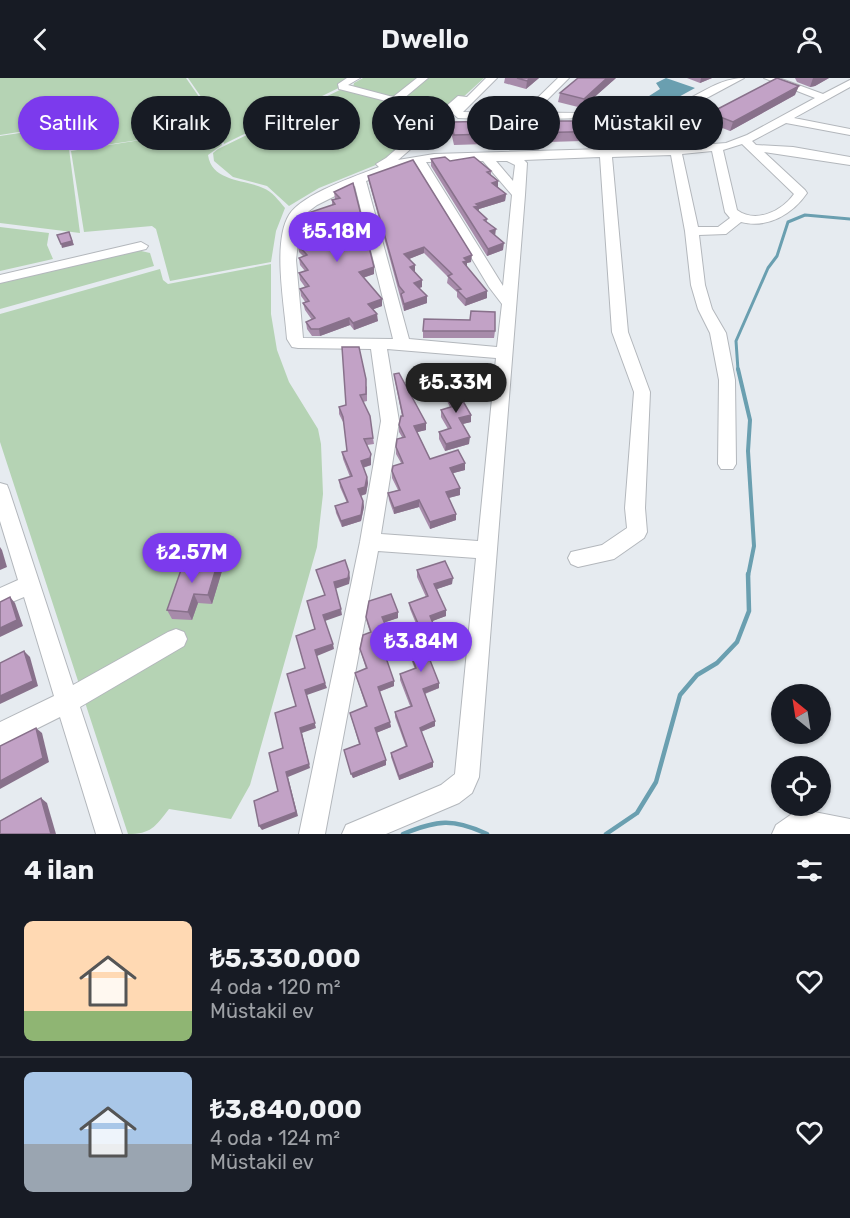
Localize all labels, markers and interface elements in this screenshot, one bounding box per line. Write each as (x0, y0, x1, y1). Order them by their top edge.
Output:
icon: back (24, 23, 57, 56)
text: Dwello (381, 23, 469, 55)
icon: person (793, 23, 826, 56)
chip: Satılık (18, 96, 119, 150)
chip: Kiralık (131, 96, 231, 150)
chip: Filtreler (243, 96, 360, 150)
chip: Yeni (372, 96, 455, 150)
chip: Daire (467, 96, 560, 150)
chip: Müstakil ev (572, 96, 723, 150)
pin: ₺5.18M (288, 212, 386, 263)
text: ₺5.18M (303, 219, 371, 243)
pin: ₺5.33M (407, 363, 505, 414)
text: ₺5.33M (420, 370, 492, 394)
pin: ₺2.57M (143, 533, 241, 584)
text: ₺2.57M (156, 540, 228, 564)
pin: ₺3.84M (372, 622, 470, 673)
text: ₺3.84M (384, 629, 458, 653)
north arrow (771, 684, 831, 744)
map controls (771, 684, 831, 816)
button: locate (771, 756, 831, 816)
icon: filters (793, 854, 826, 887)
text: 4 ilan (24, 855, 94, 886)
text: ₺5,330,000 (210, 943, 361, 974)
icon: home (72, 945, 144, 1017)
icon: heart (793, 965, 826, 998)
text: 4 oda · 120 m² (210, 975, 341, 999)
text: Müstakil ev (210, 999, 314, 1023)
text: ₺3,840,000 (210, 1094, 362, 1125)
icon: home (72, 1096, 144, 1168)
icon: heart (793, 1116, 826, 1149)
text: 4 oda · 124 m² (210, 1126, 340, 1150)
text: Müstakil ev (210, 1150, 314, 1174)

